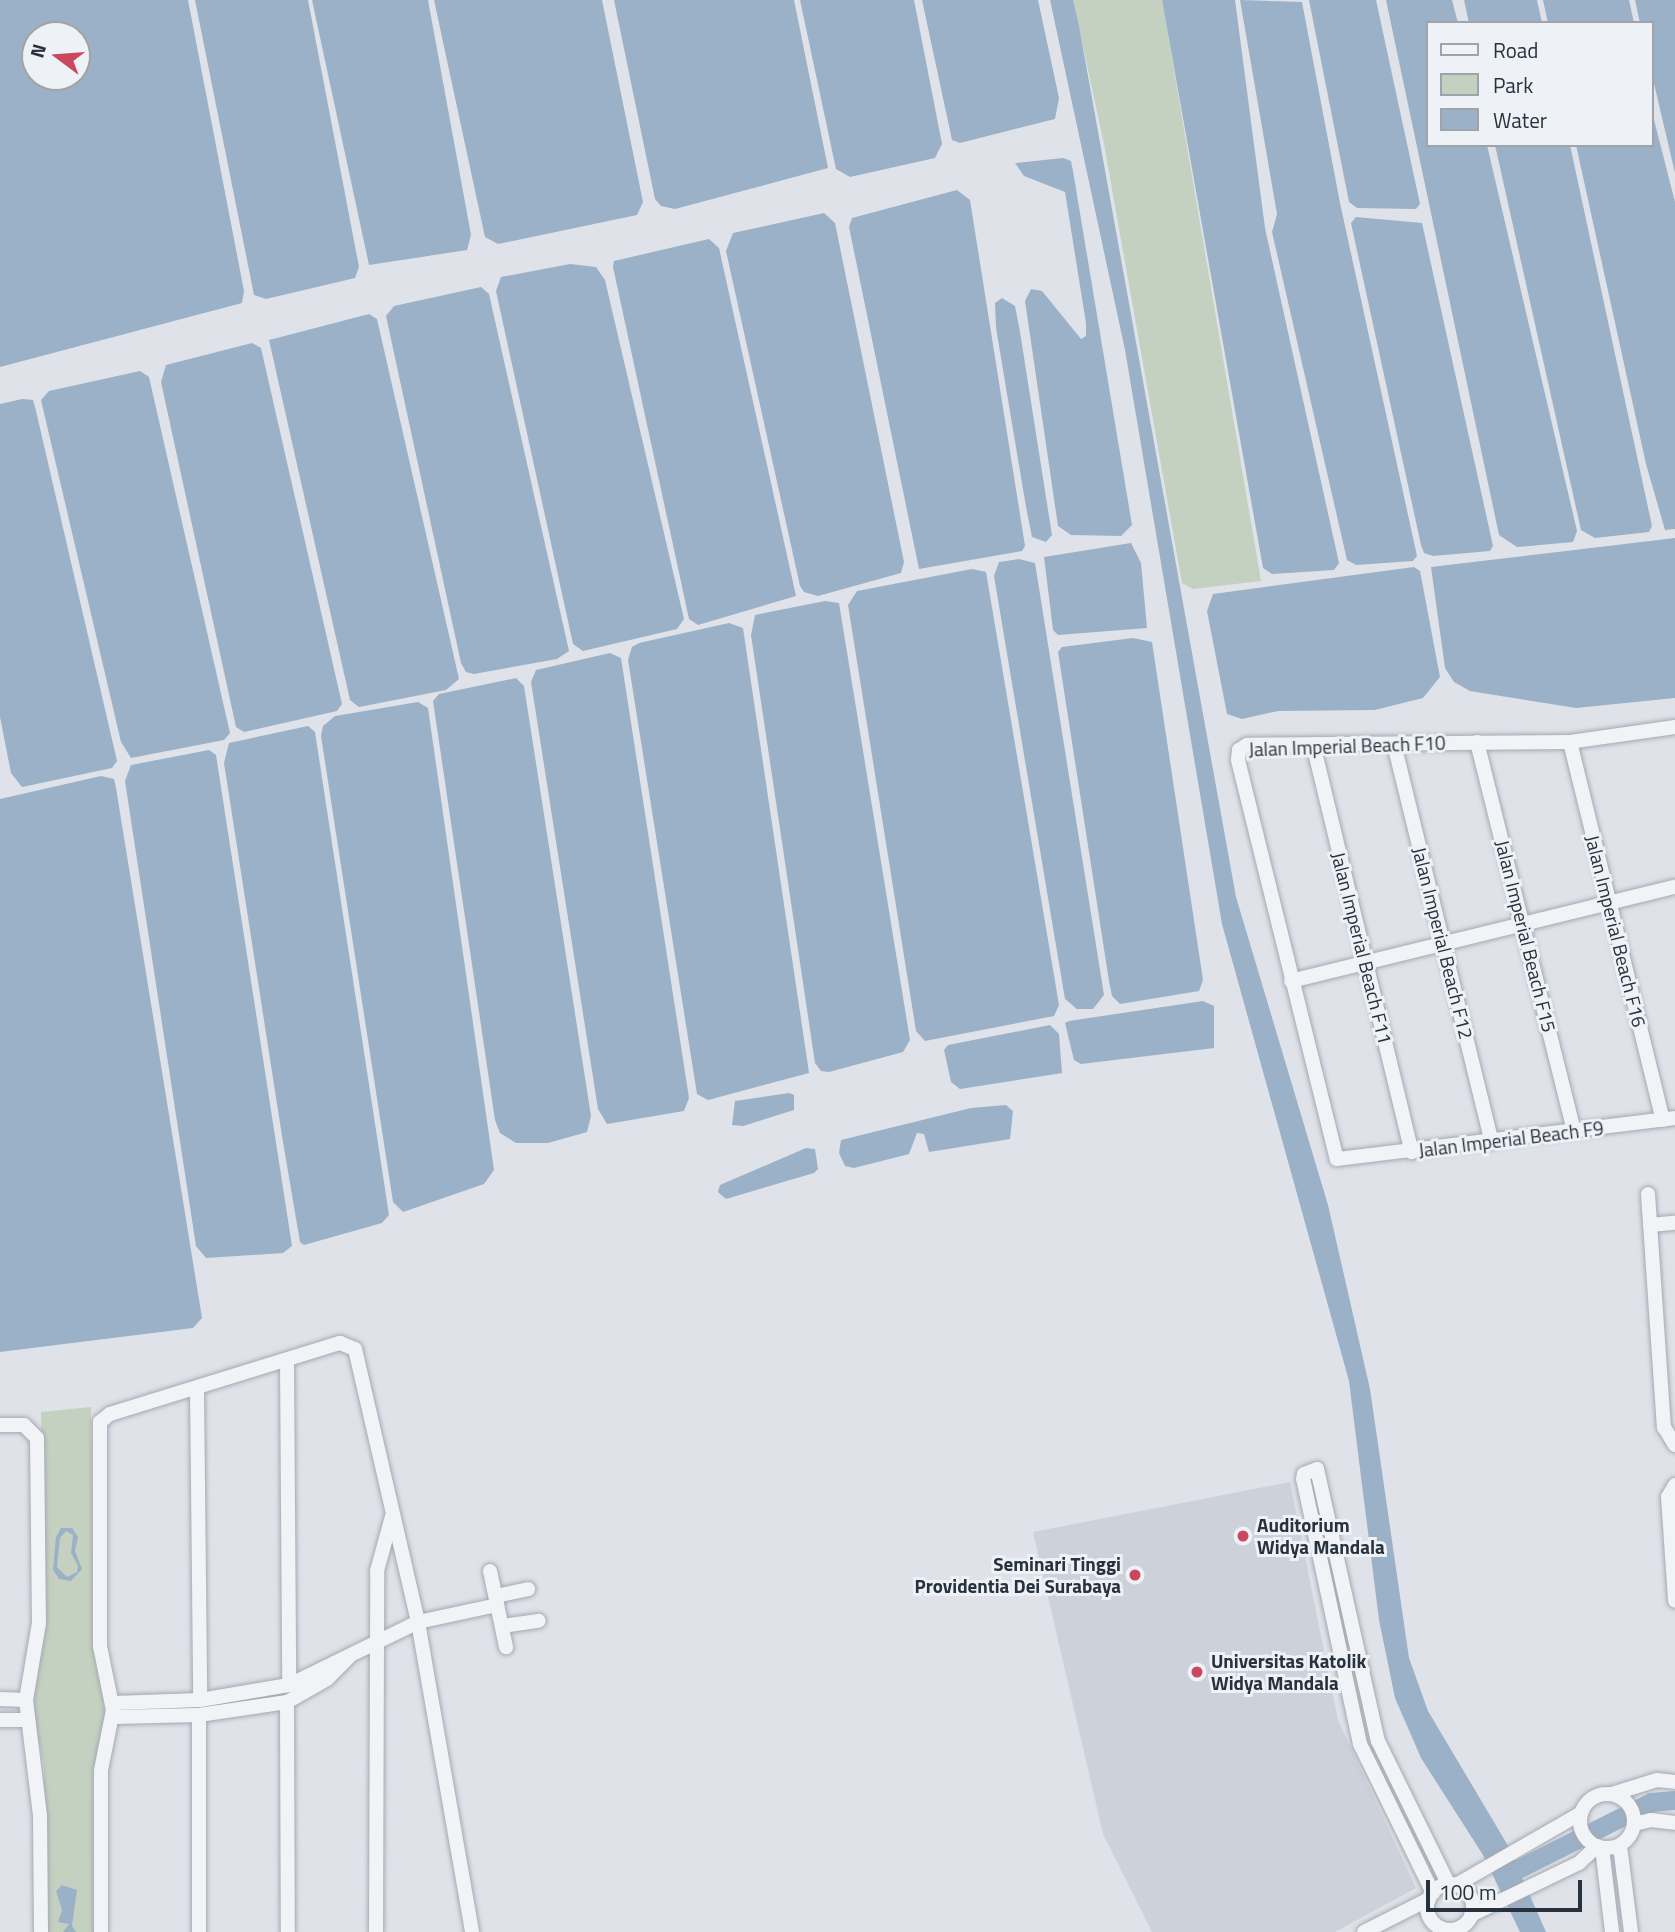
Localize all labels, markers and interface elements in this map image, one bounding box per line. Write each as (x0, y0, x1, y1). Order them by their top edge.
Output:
north arrow (21, 21, 91, 91)
legend (1426, 21, 1654, 147)
text: Road (1493, 34, 1538, 66)
text: N (21, 40, 53, 61)
text: Park (1493, 69, 1533, 101)
text: Water (1493, 104, 1547, 136)
street label: Jalan Imperial Beach F10 (1248, 731, 1446, 761)
street label: Jalan Imperial Beach F16 (1581, 833, 1651, 1029)
street label: Jalan Imperial Beach F15 (1491, 838, 1561, 1034)
street label: Jalan Imperial Beach F12 (1408, 845, 1478, 1041)
street label: Jalan Imperial Beach F11 (1327, 850, 1397, 1046)
street label: Jalan Imperial Beach F9 (1417, 1116, 1605, 1162)
place label: Auditorium Widya Mandala (1257, 1514, 1385, 1558)
marker: Auditorium Widya Mandala (1235, 1528, 1251, 1544)
place label: Seminari Tinggi Providentia Dei Surabaya (915, 1553, 1121, 1597)
marker: Seminari Tinggi Providentia Dei Surabaya (1127, 1567, 1143, 1583)
place label: Universitas Katolik Widya Mandala (1211, 1650, 1366, 1694)
marker: Universitas Katolik Widya Mandala (1189, 1664, 1205, 1680)
scale bar (1430, 1866, 1586, 1910)
text: 100 m (1439, 1876, 1496, 1908)

